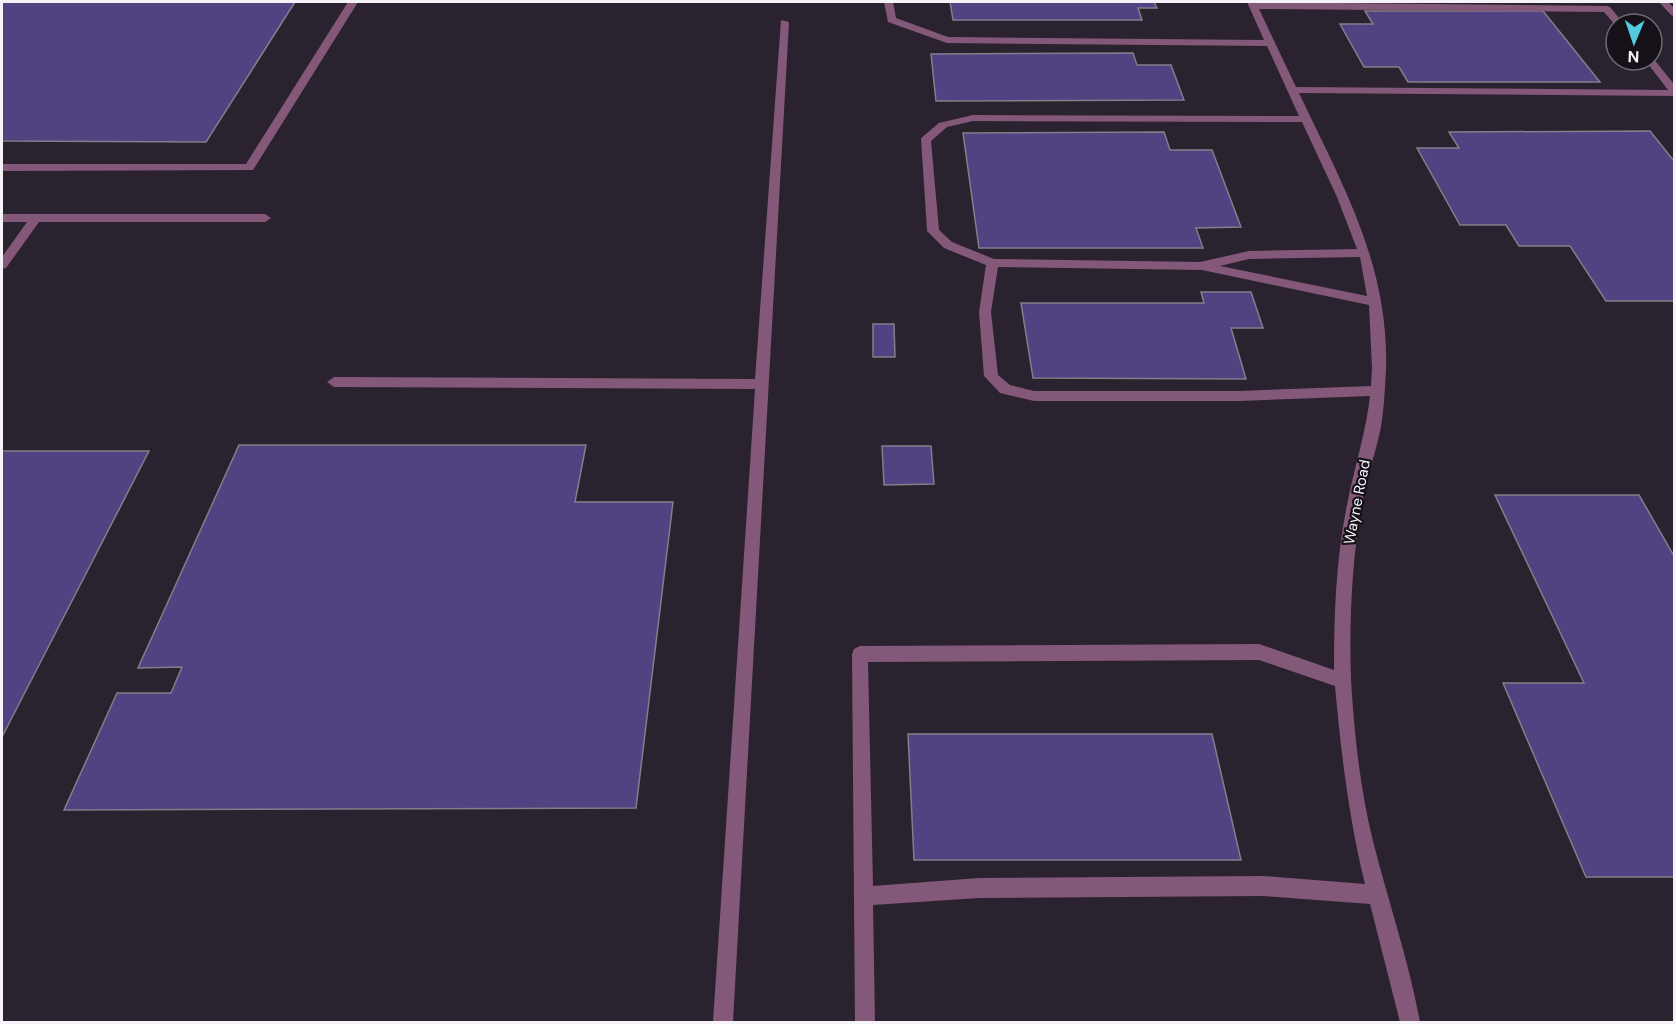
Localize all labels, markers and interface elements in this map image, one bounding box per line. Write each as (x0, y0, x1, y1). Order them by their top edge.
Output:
north arrow (1604, 12, 1664, 72)
text: N (1627, 46, 1640, 67)
street label: Wayne Road (1339, 458, 1375, 546)

